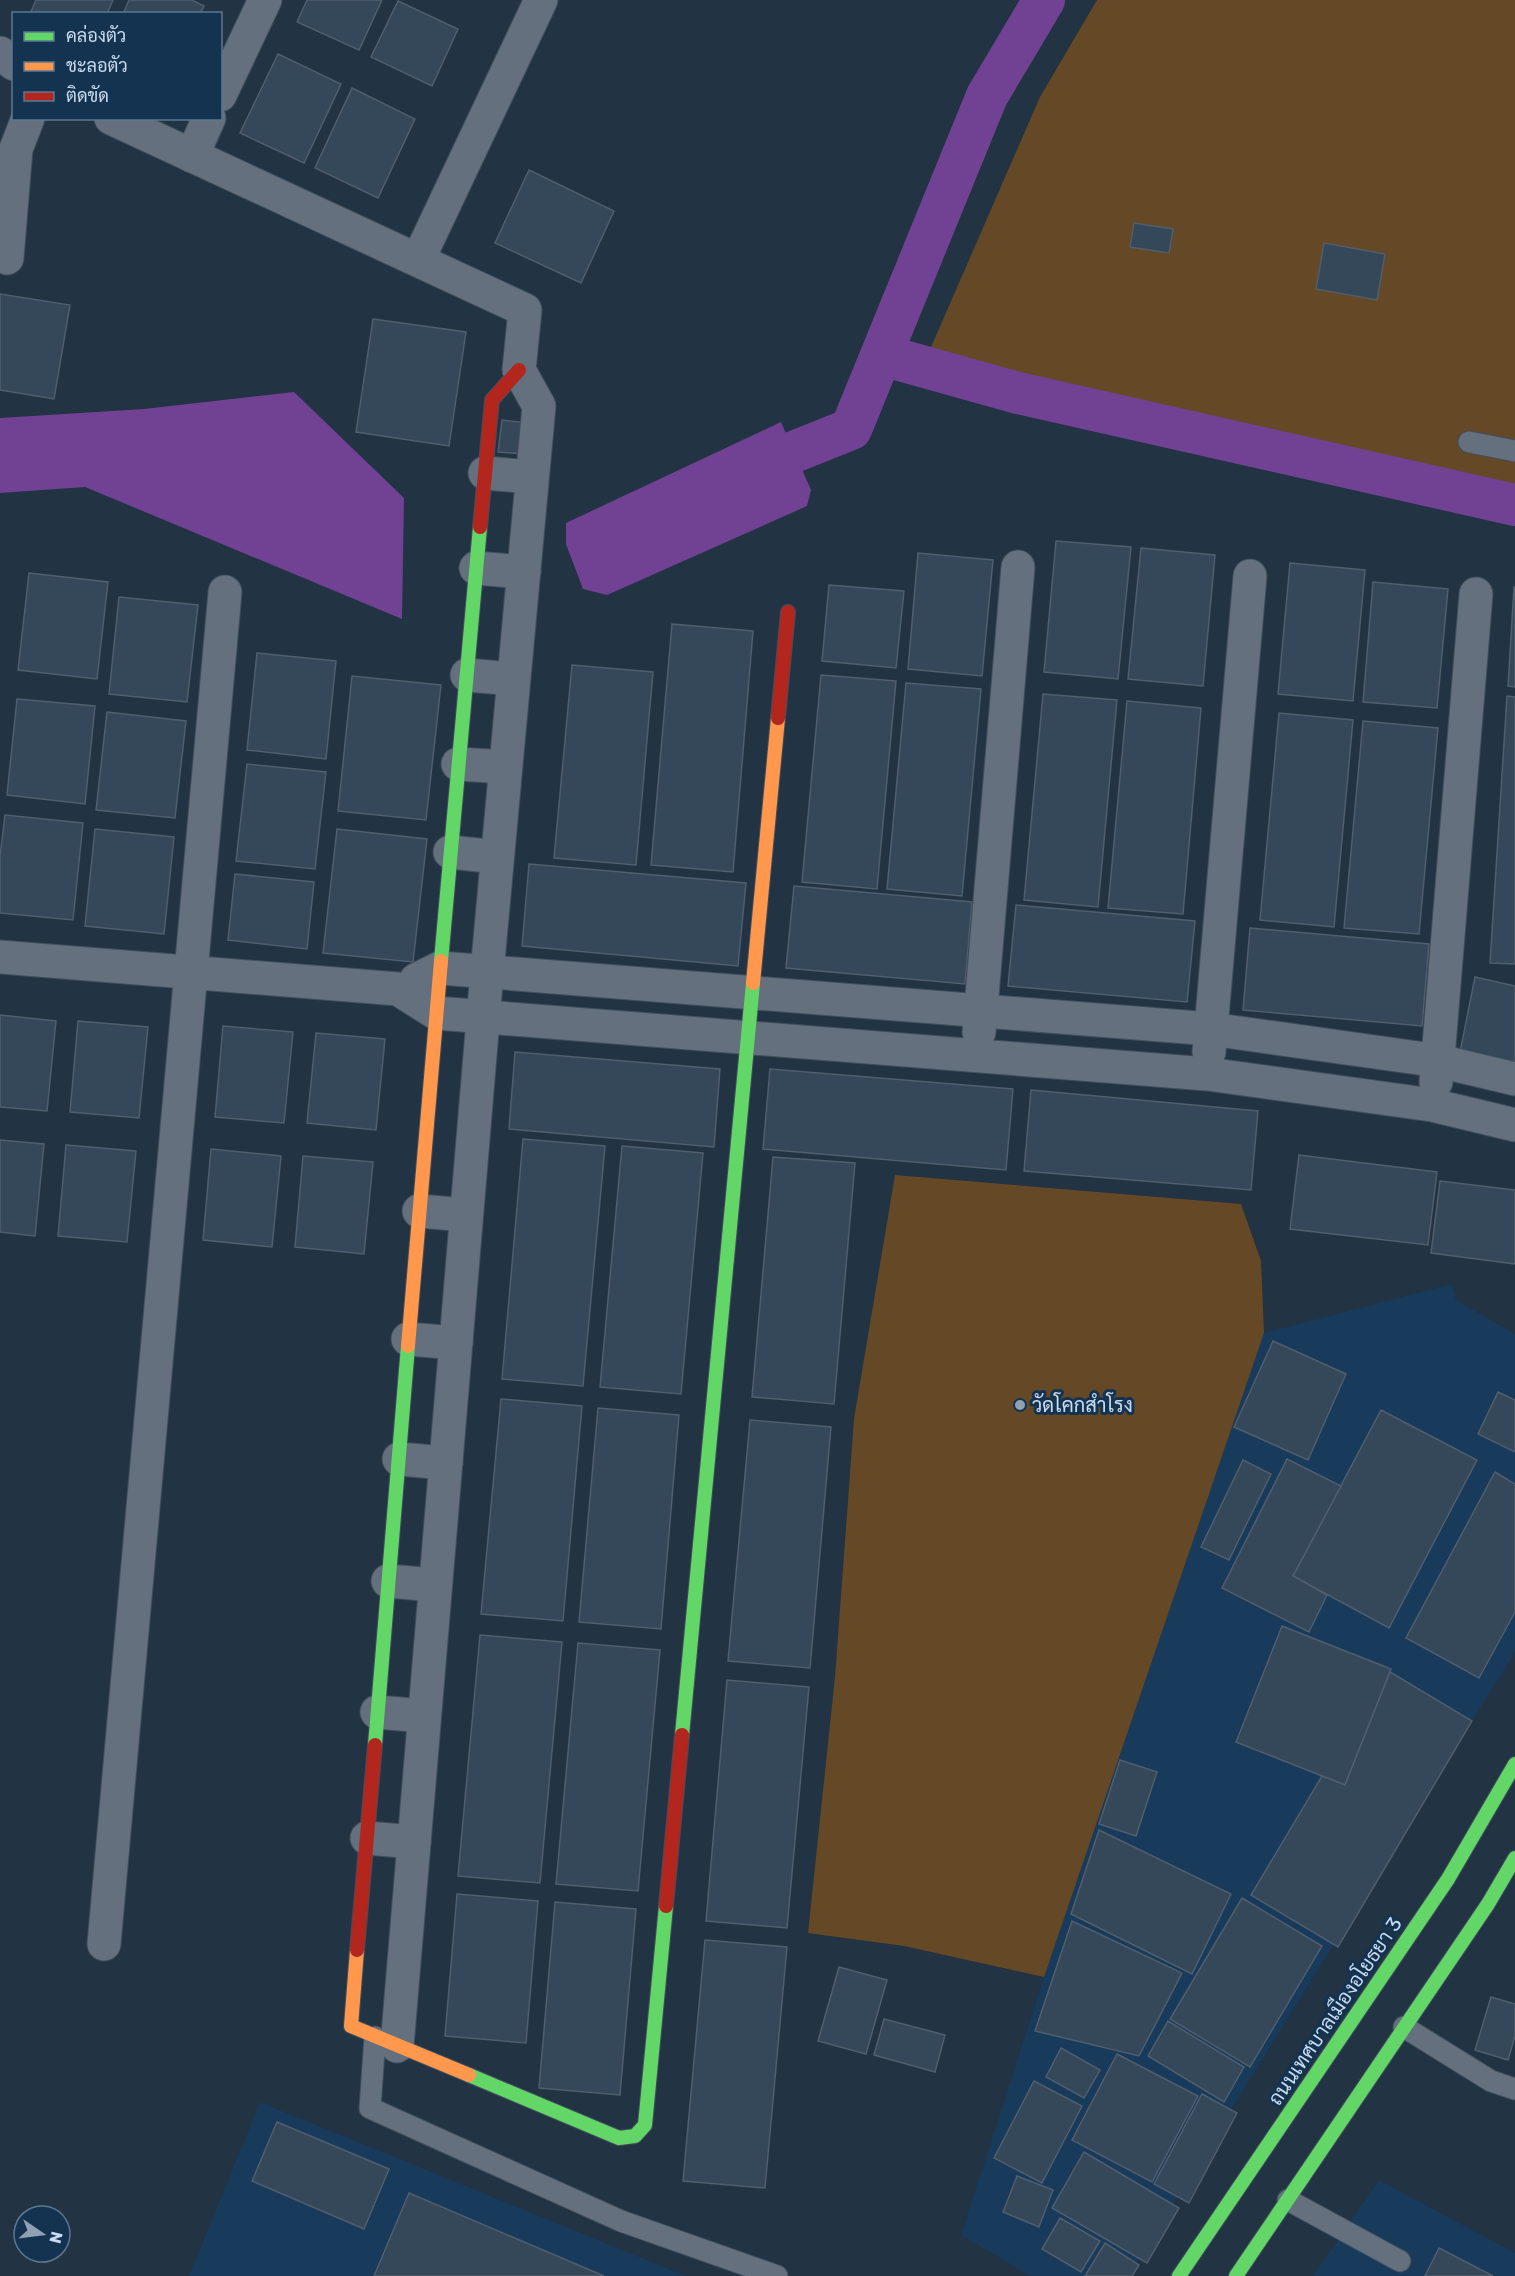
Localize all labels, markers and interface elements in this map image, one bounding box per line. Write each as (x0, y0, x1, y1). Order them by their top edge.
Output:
legend (12, 12, 222, 120)
text: คล่องตัว (66, 24, 126, 47)
text: ชะลอตัว (66, 55, 128, 77)
text: ติดขัด (66, 85, 109, 107)
place label: วัดโคกสำโรง (1032, 1392, 1133, 1417)
marker: วัดโคกสำโรง (1013, 1398, 1027, 1412)
street label: ถนนเทศบาลเมืองอโยธยา 3 (1261, 1911, 1407, 2110)
north arrow (12, 2204, 72, 2264)
text: N (45, 2230, 67, 2245)

